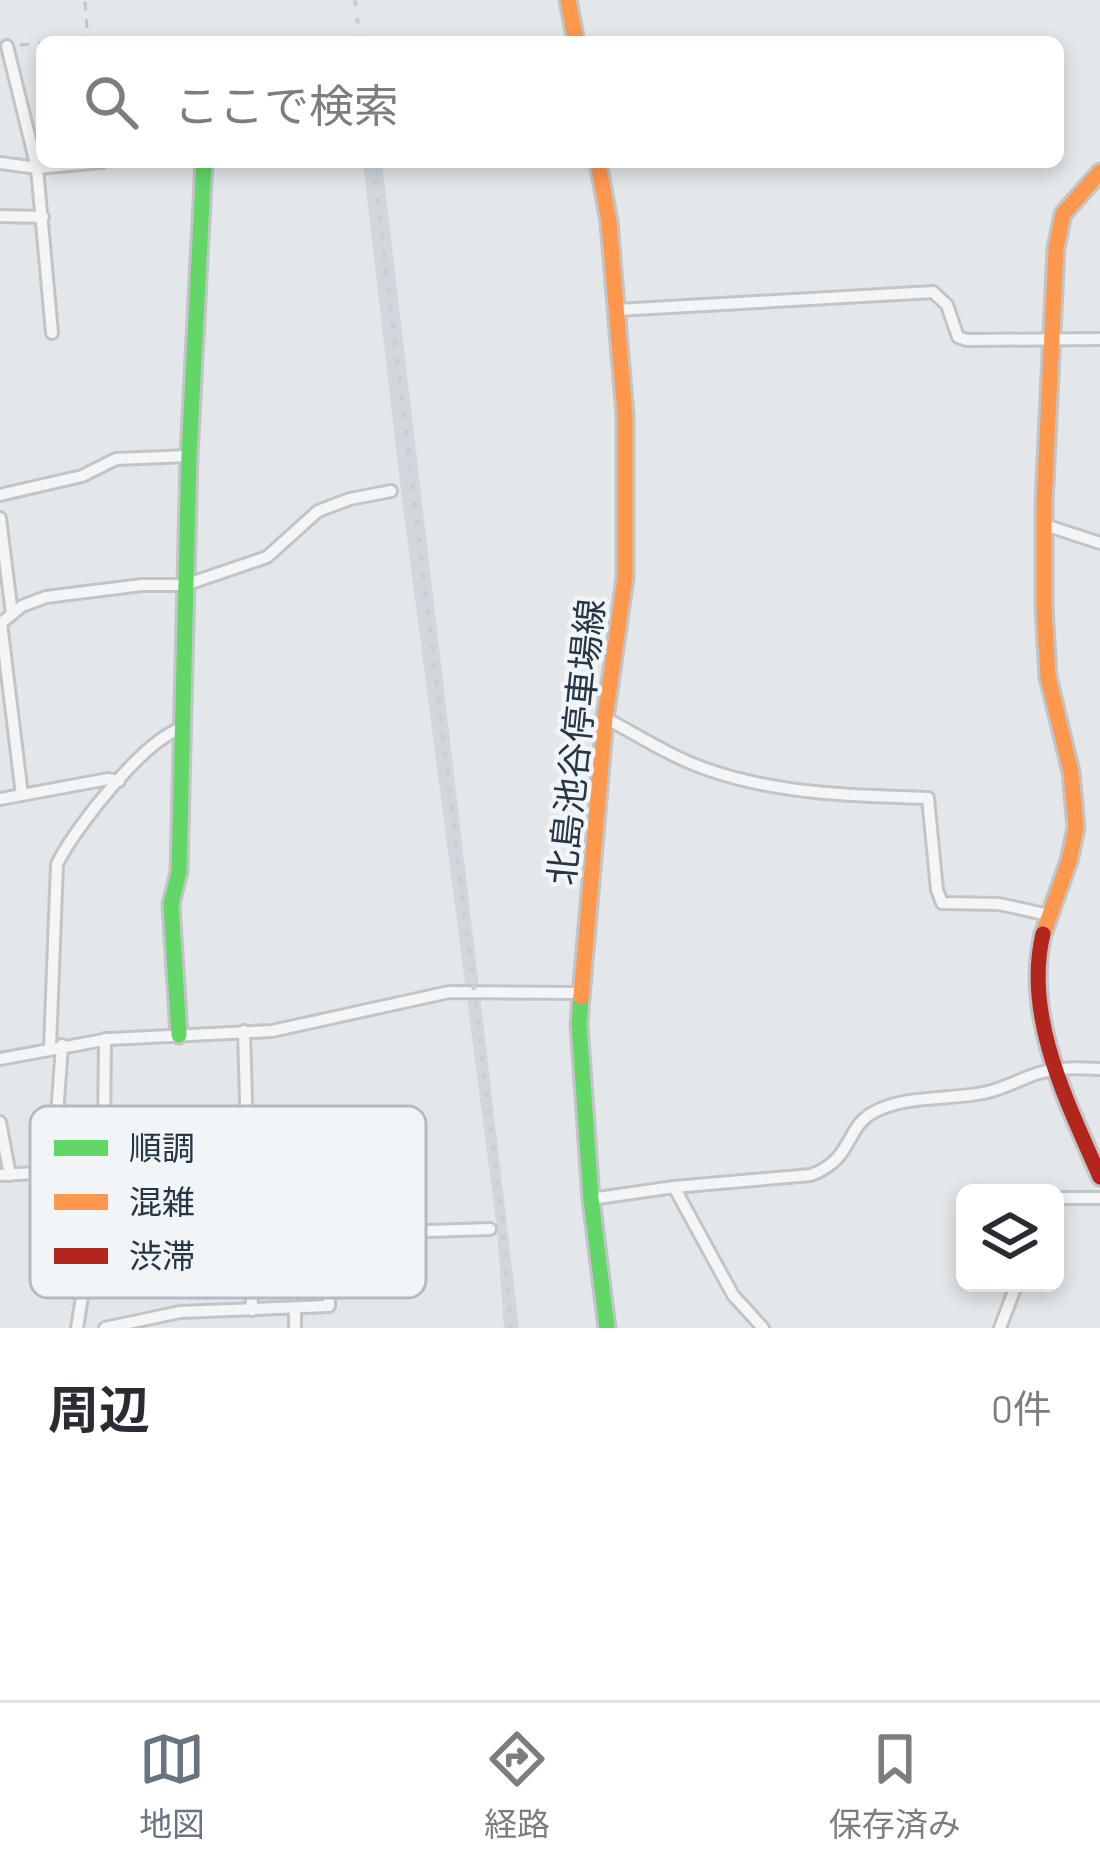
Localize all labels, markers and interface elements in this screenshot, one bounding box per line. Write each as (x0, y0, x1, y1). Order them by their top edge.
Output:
search box (36, 36, 1064, 168)
icon: search (78, 69, 144, 135)
text: ここで検索 (174, 77, 399, 131)
street label: 北島池谷停車場線 (538, 596, 611, 887)
legend (30, 1106, 426, 1298)
text: 順調 (129, 1127, 195, 1167)
text: 混雑 (129, 1181, 195, 1221)
map controls (956, 1184, 1064, 1292)
button: layers (956, 1184, 1064, 1292)
text: 渋滞 (129, 1235, 195, 1275)
text: 周辺 (48, 1377, 150, 1438)
text: 0件 (991, 1384, 1052, 1431)
tab: 地図 (139, 1726, 205, 1846)
tab: 経路 (484, 1726, 550, 1846)
tab: 保存済み (829, 1726, 961, 1846)

